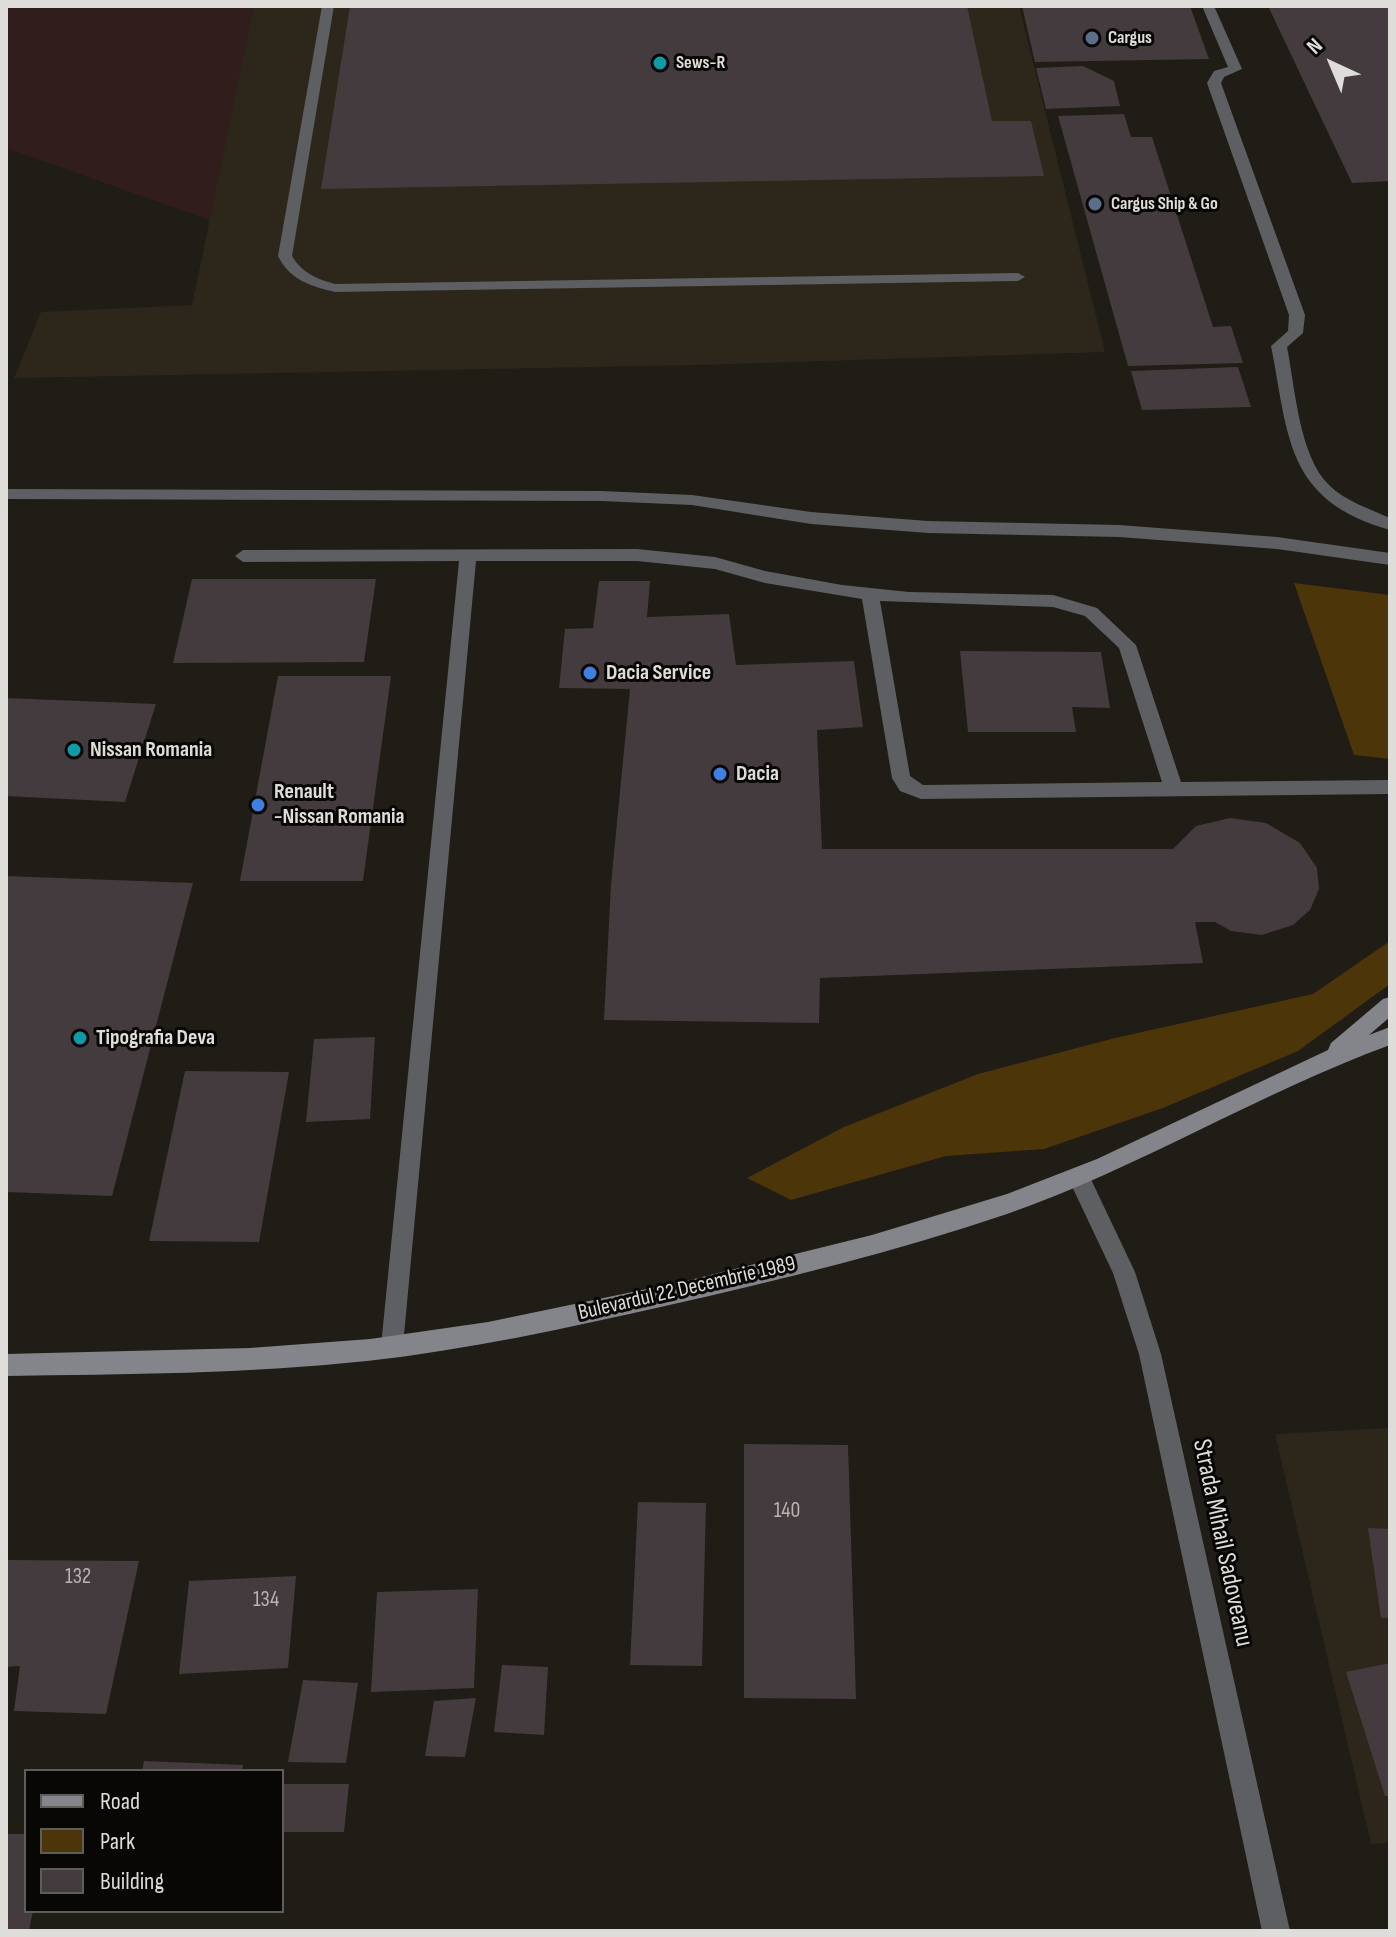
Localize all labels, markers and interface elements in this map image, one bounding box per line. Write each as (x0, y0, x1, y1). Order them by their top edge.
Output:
north arrow (1292, 24, 1372, 104)
place label: Cargus (1108, 27, 1152, 49)
marker: Cargus (1083, 29, 1101, 47)
text: N (1301, 33, 1329, 60)
place label: Sews-R (676, 52, 725, 74)
marker: Sews-R (651, 54, 669, 72)
place label: Cargus Ship & Go (1111, 193, 1218, 215)
marker: Cargus Ship & Go (1086, 195, 1104, 213)
place label: Dacia Service (606, 660, 711, 686)
marker: Dacia Service (581, 664, 599, 682)
place label: Nissan Romania (90, 737, 212, 763)
marker: Nissan Romania (65, 741, 83, 759)
place label: Dacia (736, 761, 779, 787)
marker: Dacia (711, 765, 729, 783)
place label: Renault -Nissan Romania (274, 779, 405, 830)
marker: Renault -Nissan Romania (249, 796, 267, 814)
place label: Tipografia Deva (96, 1025, 215, 1051)
marker: Tipografia Deva (71, 1029, 89, 1047)
street label: Bulevardul 22 Decembrie 1989 (576, 1251, 798, 1327)
street label: Strada Mihail Sadoveanu (1185, 1436, 1259, 1650)
house number: 140 (774, 1498, 800, 1524)
house number: 132 (65, 1564, 91, 1590)
house number: 134 (253, 1587, 279, 1613)
legend (24, 1769, 284, 1913)
text: Road (100, 1787, 140, 1816)
text: Park (100, 1827, 135, 1856)
text: Building (100, 1867, 164, 1896)

